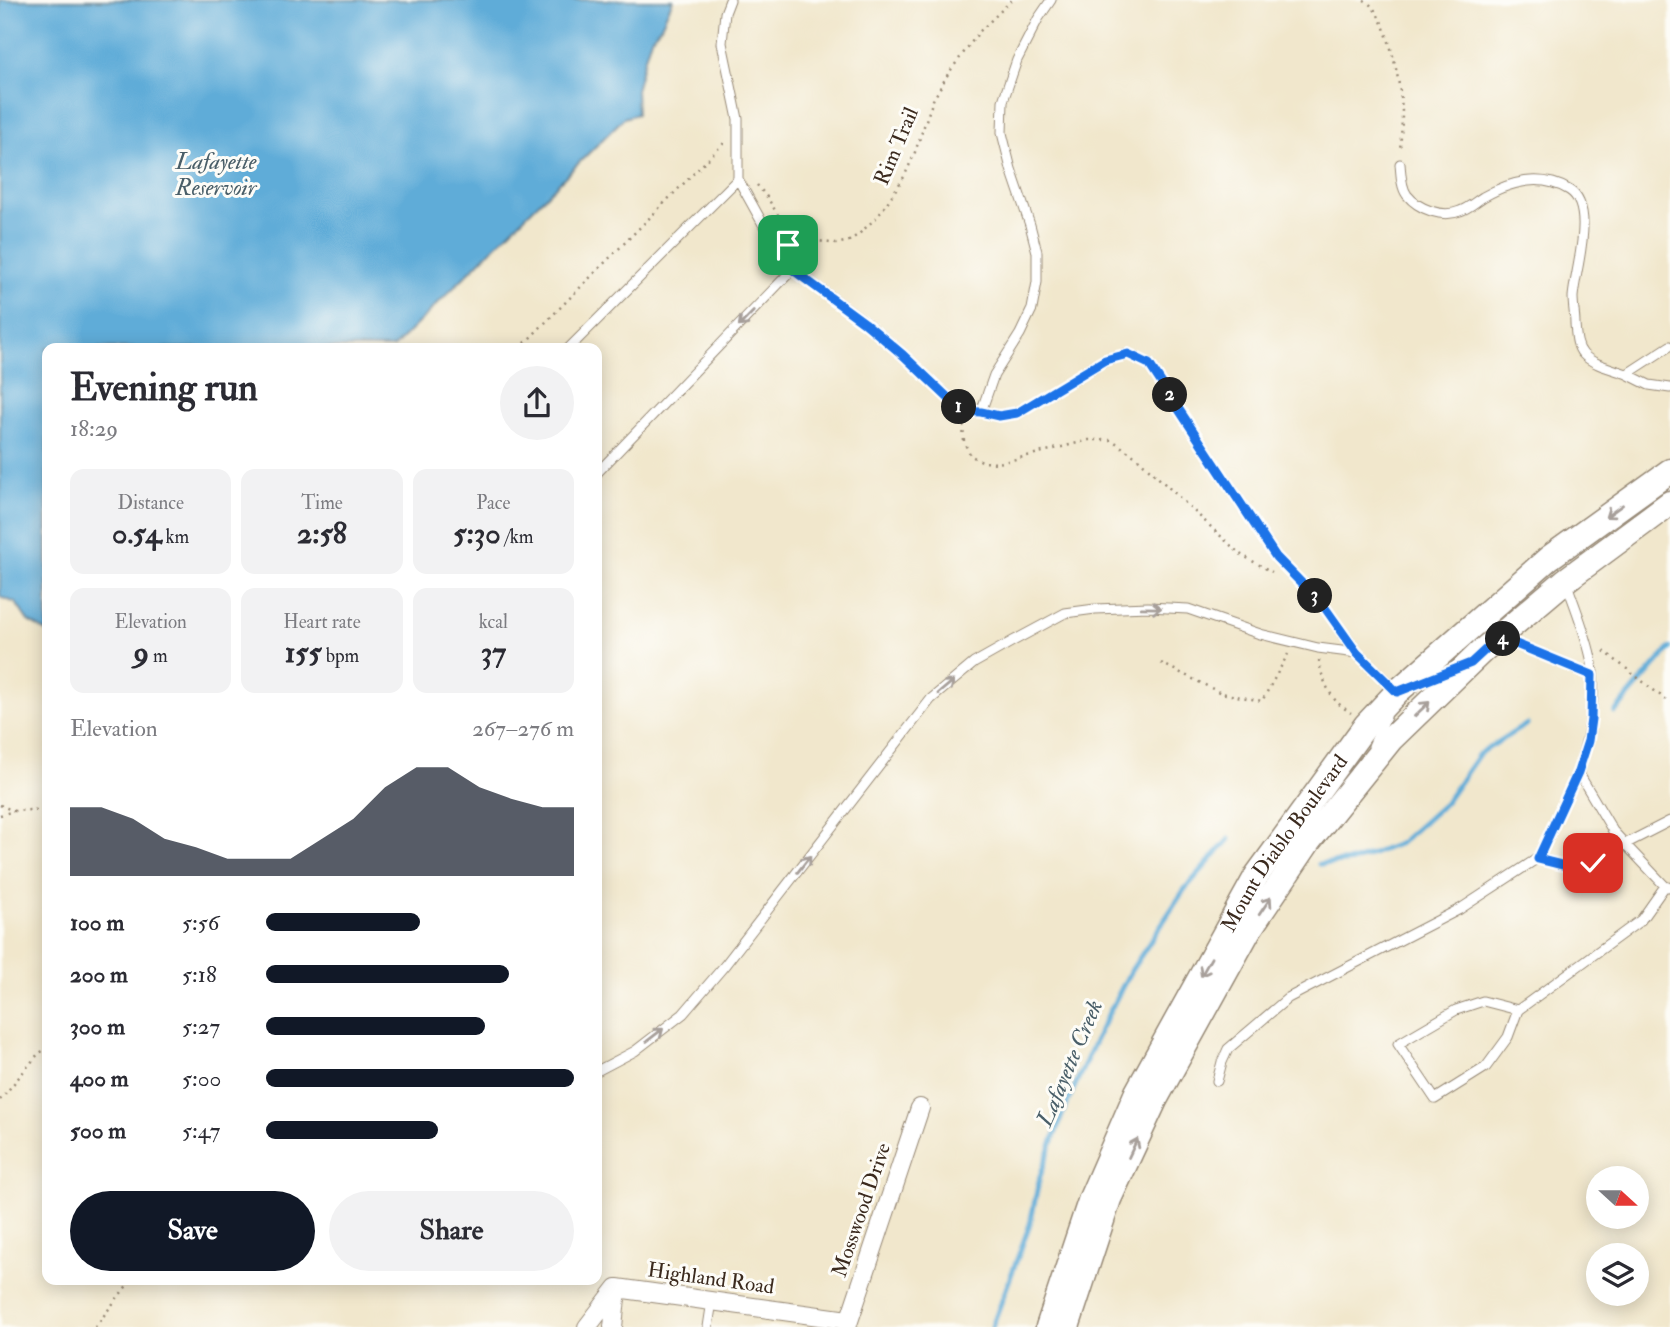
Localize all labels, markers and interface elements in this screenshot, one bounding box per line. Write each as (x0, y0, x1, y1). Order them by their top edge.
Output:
street label: Rim Trail (868, 103, 925, 189)
water label: Lafayette Reservoir (175, 147, 258, 202)
pin (758, 215, 818, 275)
icon: arrive (769, 226, 807, 264)
one-way arrow (737, 310, 754, 327)
text: Evening run (70, 364, 258, 412)
button: share (500, 366, 574, 440)
pin: 2 (1152, 378, 1188, 412)
text: 2 (1165, 382, 1174, 406)
pin: 1 (942, 390, 976, 424)
text: 1 (955, 394, 962, 418)
text: 18:29 (70, 414, 118, 443)
text: Distance (117, 491, 184, 515)
text: Time (301, 491, 343, 515)
text: Pace (476, 491, 510, 515)
one-way arrow (1605, 503, 1624, 518)
text: 0.54 (112, 515, 161, 552)
text: 2:58 (297, 515, 347, 552)
text: 5:30 (453, 515, 501, 552)
text: km (161, 525, 189, 549)
text: /km (501, 525, 533, 549)
pin: 3 (1298, 578, 1332, 614)
text: 3 (1311, 583, 1318, 607)
one-way arrow (1139, 601, 1162, 615)
text: Elevation (114, 610, 187, 634)
text: Heart rate (283, 610, 361, 634)
text: kcal (479, 610, 508, 634)
pin: 4 (1486, 622, 1520, 656)
text: 4 (1497, 626, 1508, 650)
text: 9 (134, 634, 149, 671)
text: 155 (285, 634, 322, 671)
text: 37 (481, 634, 506, 671)
text: m (149, 644, 168, 668)
text: bpm (322, 644, 359, 668)
one-way arrow (936, 679, 954, 695)
one-way arrow (1413, 701, 1430, 718)
text: Elevation (70, 714, 158, 743)
text: 267–276 m (472, 714, 574, 743)
street label: Mount Diablo Boulevard (1215, 749, 1354, 937)
pin (1563, 833, 1623, 893)
icon: check (1574, 844, 1612, 882)
one-way arrow (796, 856, 811, 874)
one-way arrow (1258, 897, 1272, 916)
text: 100 m (70, 908, 124, 937)
text: 5:56 (182, 908, 219, 937)
one-way arrow (1199, 957, 1213, 977)
text: 200 m (70, 960, 128, 989)
text: 5:18 (182, 960, 217, 989)
water label: Lafayette Creek (1029, 996, 1109, 1132)
text: 300 m (70, 1012, 125, 1041)
text: 5:27 (182, 1012, 220, 1041)
one-way arrow (645, 1028, 664, 1043)
text: 400 m (70, 1064, 129, 1093)
text: 5:00 (182, 1064, 221, 1093)
text: 500 m (70, 1116, 126, 1145)
text: 5:47 (182, 1116, 220, 1145)
one-way arrow (1126, 1138, 1140, 1159)
street label: Mosswood Drive (826, 1139, 897, 1281)
north arrow (1586, 1166, 1648, 1228)
map controls (1586, 1166, 1649, 1306)
button: Save (70, 1191, 315, 1271)
button: Share (329, 1191, 574, 1271)
button: layers (1586, 1243, 1649, 1306)
street label: Highland Road (646, 1256, 777, 1301)

